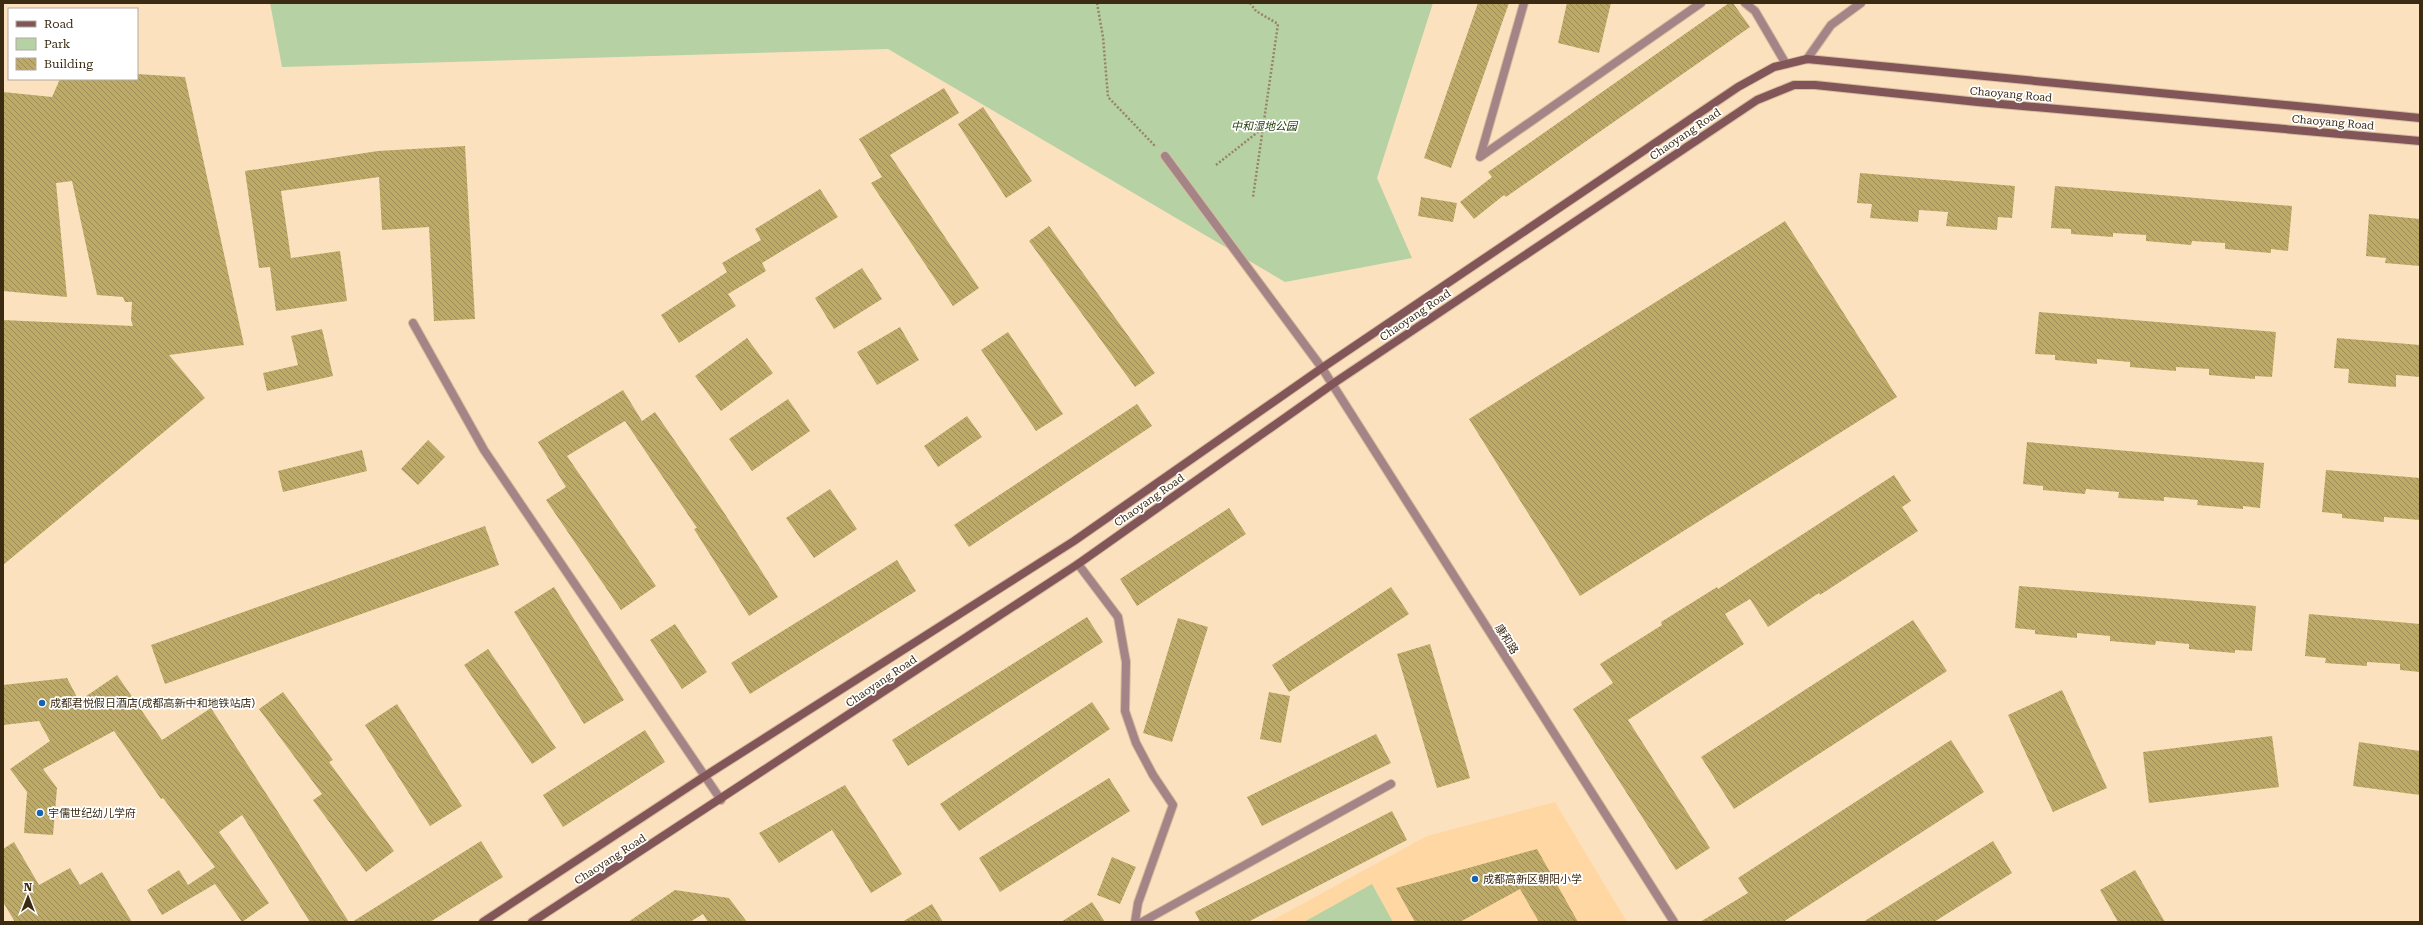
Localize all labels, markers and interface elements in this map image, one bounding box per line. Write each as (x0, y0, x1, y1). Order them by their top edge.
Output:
legend (8, 8, 138, 80)
text: Road (44, 17, 74, 31)
text: Park (44, 37, 71, 51)
text: Building (44, 57, 93, 71)
street label: Chaoyang Road (1969, 84, 2053, 105)
street label: Chaoyang Road (1647, 106, 1723, 163)
street label: Chaoyang Road (2291, 112, 2375, 133)
park label: 中和湿地公园 (1231, 120, 1299, 133)
street label: Chaoyang Road (1377, 287, 1453, 344)
street label: Chaoyang Road (1112, 471, 1187, 529)
street label: 康和路 (1492, 622, 1521, 657)
street label: Chaoyang Road (843, 653, 919, 710)
place label: 成都君悦假日酒店(成都高新中和地铁站店) (50, 697, 256, 710)
marker: 成都君悦假日酒店(成都高新中和地铁站店) (37, 698, 47, 708)
place label: 宇儒世纪幼儿学府 (48, 807, 136, 820)
marker: 宇儒世纪幼儿学府 (35, 808, 45, 818)
street label: Chaoyang Road (572, 831, 649, 887)
place label: 成都高新区朝阳小学 (1483, 873, 1582, 886)
marker: 成都高新区朝阳小学 (1470, 874, 1480, 884)
north arrow (8, 877, 48, 917)
text: N (24, 881, 33, 894)

